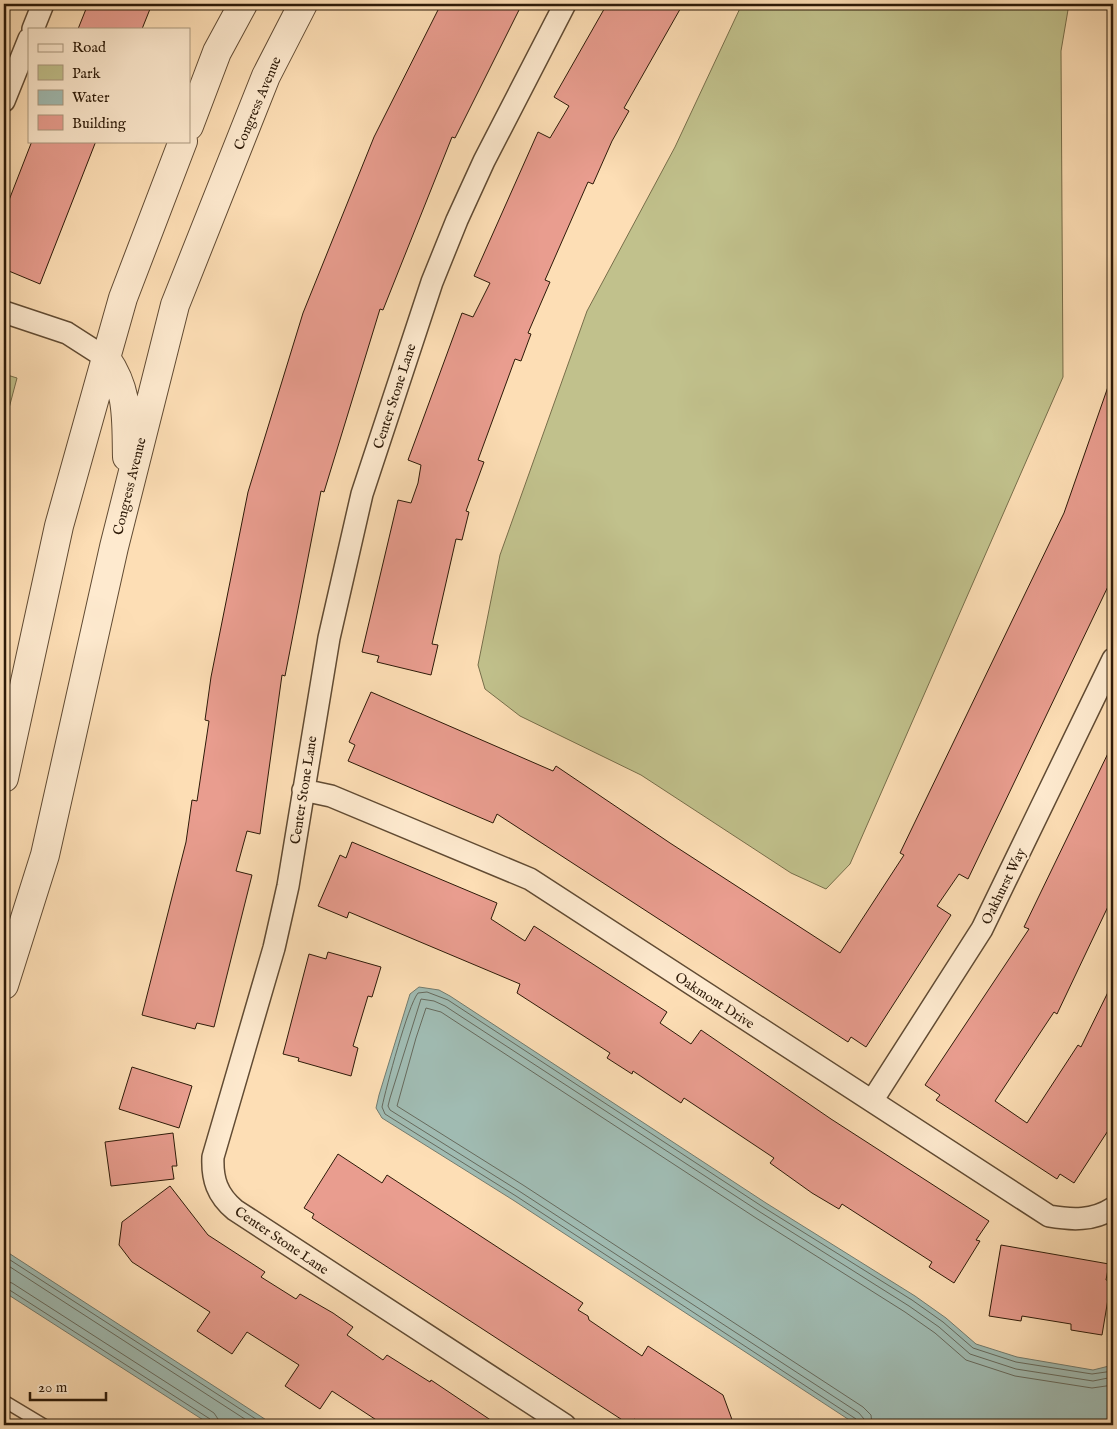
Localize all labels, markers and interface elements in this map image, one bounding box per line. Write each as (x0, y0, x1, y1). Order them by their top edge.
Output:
legend (28, 28, 190, 142)
text: Road (72, 38, 107, 57)
street label: Congress Avenue (230, 53, 286, 153)
text: Park (72, 64, 102, 83)
text: Water (72, 88, 110, 107)
text: Building (72, 114, 127, 133)
street label: Center Stone Lane (369, 341, 421, 451)
street label: Congress Avenue (109, 435, 151, 537)
street label: Center Stone Lane (287, 734, 322, 846)
street label: Oakhurst Way (978, 845, 1030, 928)
street label: Oakmont Drive (671, 968, 758, 1034)
street label: Center Stone Lane (231, 1203, 332, 1279)
scale bar (30, 1369, 106, 1401)
text: 20 m (38, 1378, 68, 1397)

